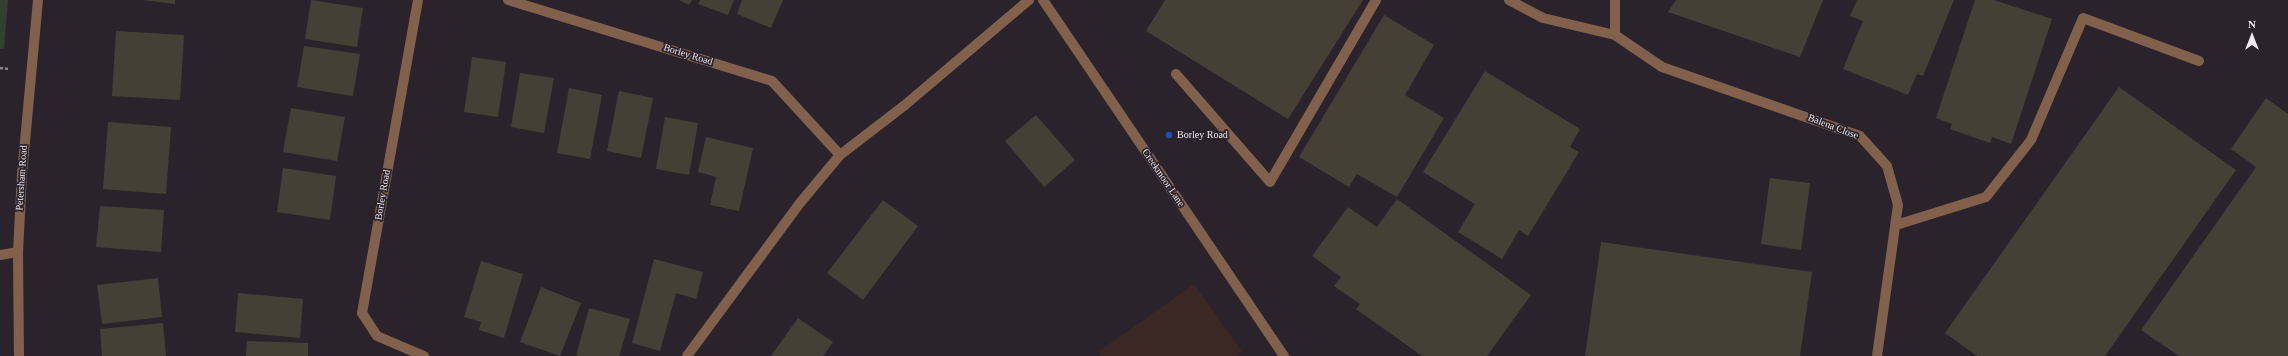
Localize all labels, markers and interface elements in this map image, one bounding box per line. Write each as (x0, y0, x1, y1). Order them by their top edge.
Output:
north arrow (2232, 16, 2272, 56)
text: N (2248, 18, 2256, 30)
street label: Borley Road (662, 42, 714, 68)
street label: Balena Close (1806, 112, 1860, 142)
place label: Borley Road (1177, 129, 1228, 141)
marker: Borley Road (1164, 130, 1174, 140)
street label: Petersham Road (14, 145, 30, 211)
street label: Creekmoor Lane (1139, 147, 1187, 209)
street label: Borley Road (373, 169, 393, 221)

